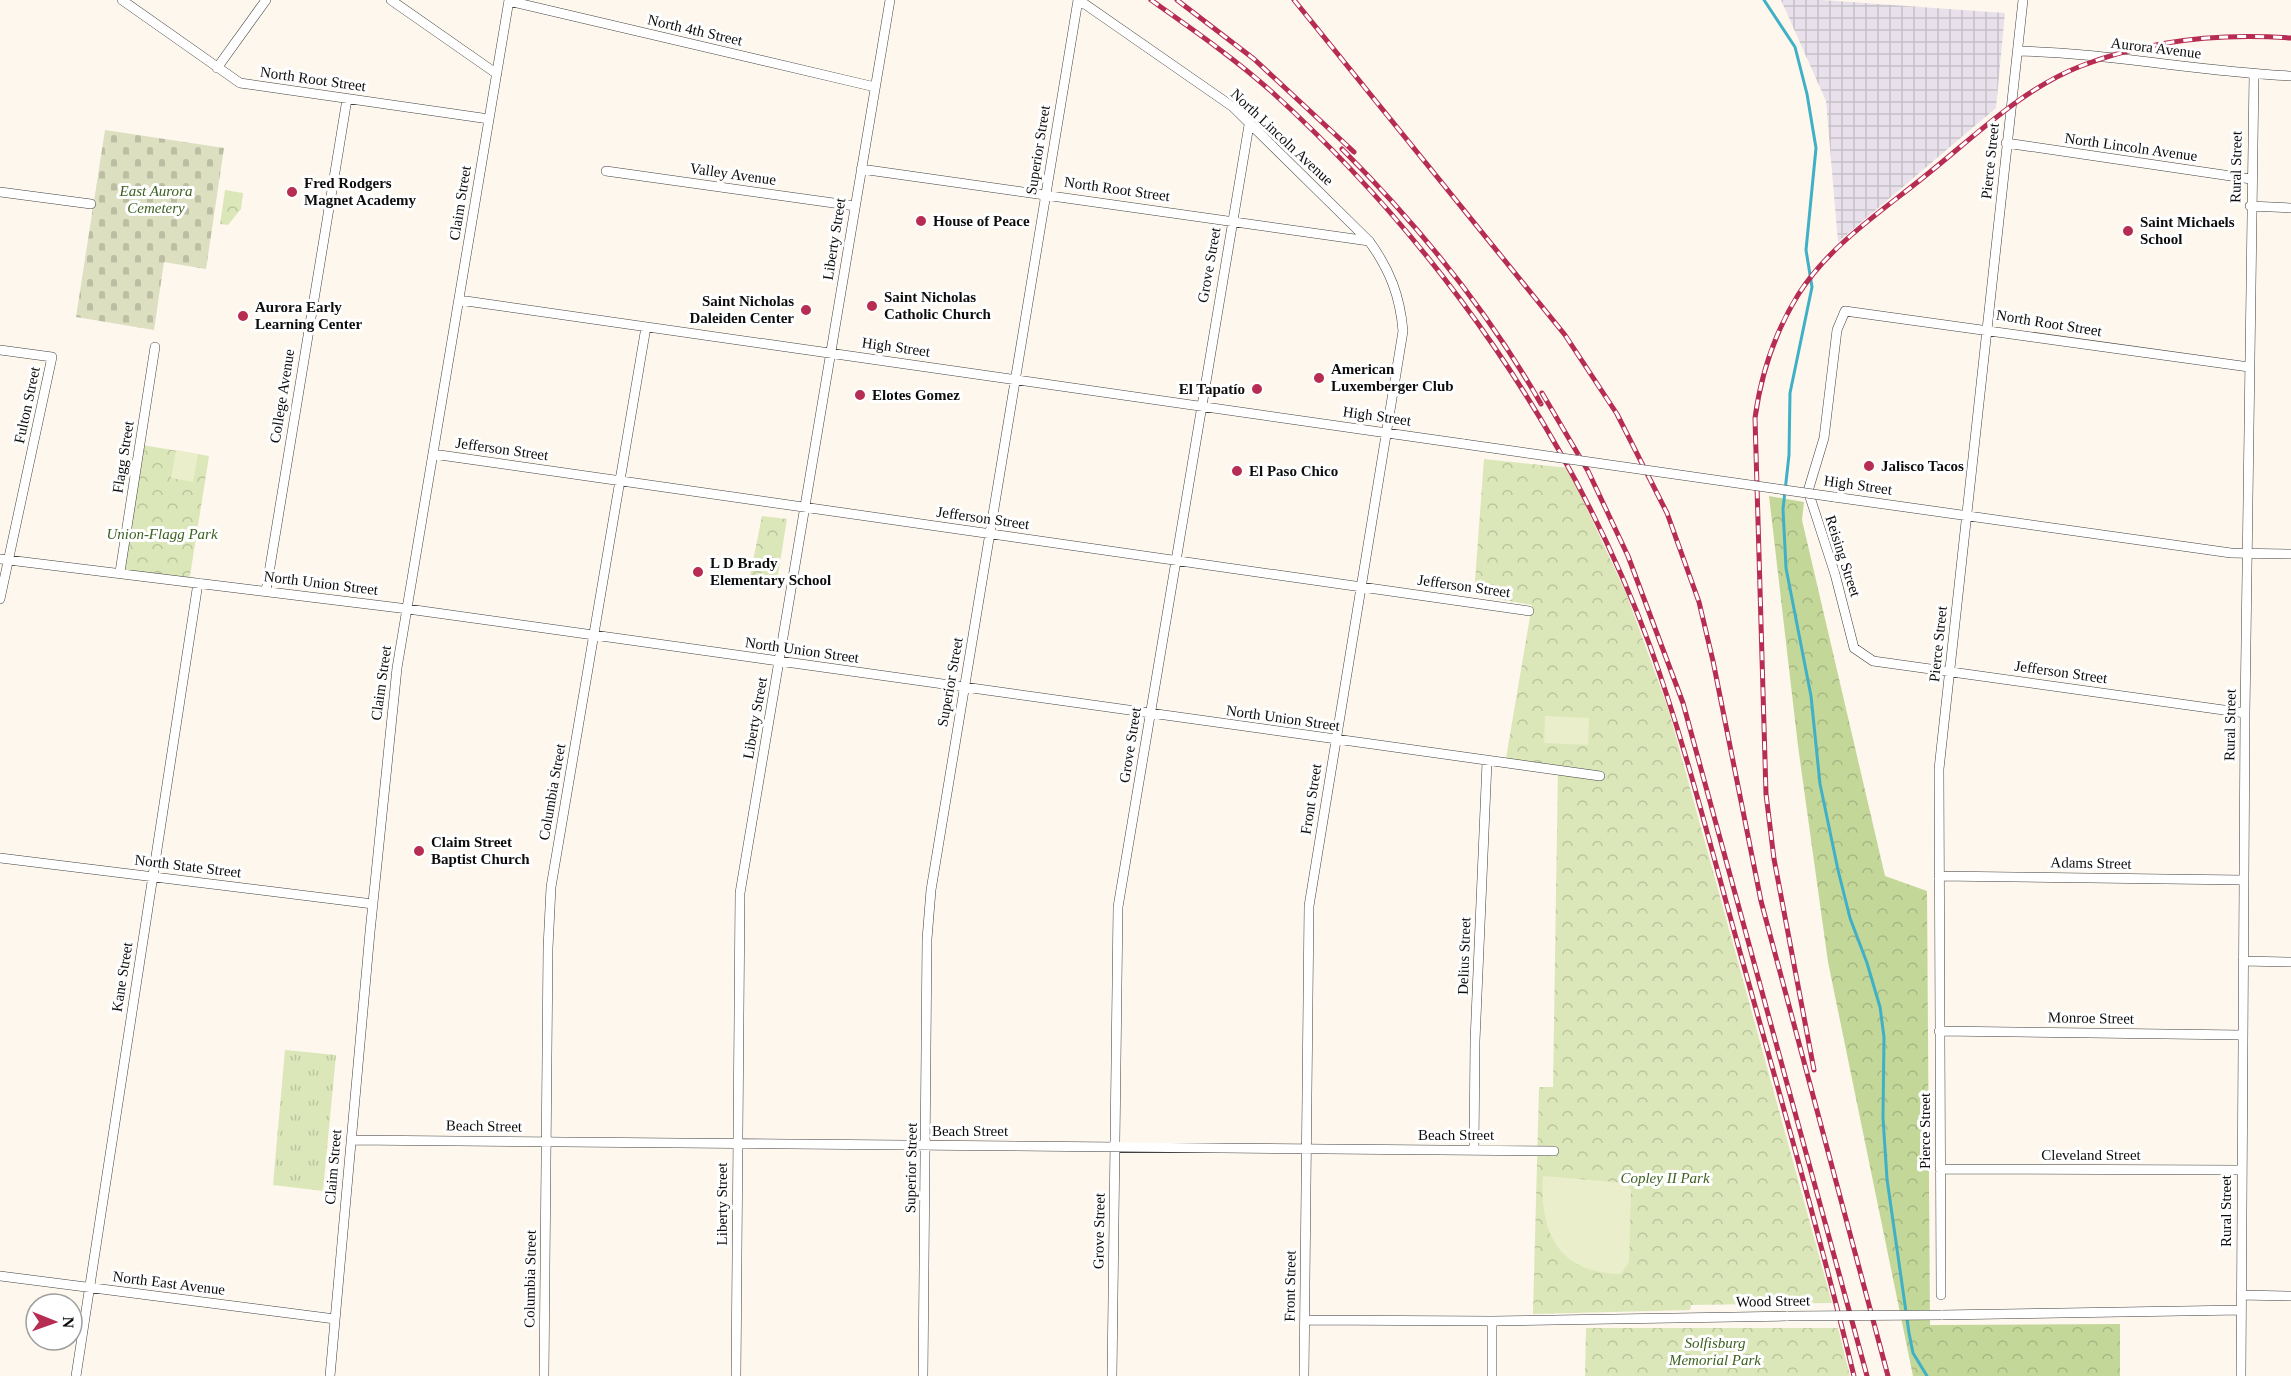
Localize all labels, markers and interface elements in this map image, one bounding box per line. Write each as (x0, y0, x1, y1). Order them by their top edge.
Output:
street label: North 4th Street (646, 11, 745, 49)
street label: Aurora Avenue (2110, 35, 2202, 62)
street label: North Root Street (259, 64, 368, 94)
street label: North Lincoln Avenue (1228, 86, 1337, 189)
street label: Superior Street (1023, 103, 1053, 196)
street label: Pierce Street (1978, 121, 2002, 200)
street label: North Lincoln Avenue (2064, 130, 2199, 164)
street label: Rural Street (2227, 130, 2245, 203)
street label: Valley Avenue (689, 160, 777, 188)
street label: Claim Street (446, 164, 474, 241)
street label: North Root Street (1063, 174, 1172, 204)
place label: Fred Rodgers Magnet Academy (304, 175, 417, 208)
park label: East Aurora Cemetery (119, 183, 192, 216)
marker: Fred Rodgers Magnet Academy (285, 185, 299, 199)
street label: Liberty Street (820, 196, 849, 281)
place label: House of Peace (933, 213, 1030, 229)
marker: House of Peace (914, 214, 928, 228)
place label: Saint Michaels School (2140, 214, 2235, 247)
marker: Saint Michaels School (2121, 224, 2135, 238)
street label: Grove Street (1195, 225, 1224, 304)
place label: Saint Nicholas Catholic Church (884, 289, 991, 322)
place label: Saint Nicholas Daleiden Center (689, 293, 794, 326)
place label: Aurora Early Learning Center (255, 299, 362, 332)
marker: Saint Nicholas Catholic Church (865, 299, 879, 313)
marker: Saint Nicholas Daleiden Center (799, 303, 813, 317)
street label: North Root Street (1995, 307, 2104, 339)
marker: Aurora Early Learning Center (236, 309, 250, 323)
street label: High Street (861, 334, 932, 360)
street label: College Avenue (267, 347, 297, 444)
place label: American Luxemberger Club (1331, 361, 1454, 394)
street label: Fulton Street (11, 364, 43, 445)
marker: American Luxemberger Club (1312, 371, 1326, 385)
place label: El Tapatío (1179, 381, 1245, 397)
marker: El Tapatío (1250, 382, 1264, 396)
place label: Elotes Gomez (872, 387, 960, 403)
marker: Elotes Gomez (853, 388, 867, 402)
street label: High Street (1342, 403, 1413, 429)
street label: Flagg Street (109, 419, 137, 494)
street label: Jefferson Street (455, 435, 550, 464)
place label: Jalisco Tacos (1881, 458, 1964, 474)
marker: Jalisco Tacos (1862, 459, 1876, 473)
place label: El Paso Chico (1249, 463, 1338, 479)
marker: El Paso Chico (1230, 464, 1244, 478)
street label: High Street (1823, 472, 1894, 498)
street label: Jefferson Street (936, 504, 1031, 533)
street label: Reising Street (1822, 513, 1864, 599)
park label: Union-Flagg Park (106, 526, 218, 542)
place label: L D Brady Elementary School (710, 555, 831, 588)
marker: L D Brady Elementary School (691, 565, 705, 579)
street label: North Union Street (263, 568, 380, 598)
street label: Jefferson Street (1417, 572, 1512, 601)
street label: Pierce Street (1926, 604, 1950, 683)
street label: North Union Street (744, 634, 861, 666)
street label: Superior Street (934, 635, 966, 728)
street label: Claim Street (368, 644, 394, 721)
street label: Jefferson Street (2014, 658, 2109, 687)
street label: Liberty Street (740, 675, 770, 760)
street label: Rural Street (2221, 688, 2239, 761)
street label: North Union Street (1225, 702, 1342, 734)
street label: Grove Street (1116, 705, 1144, 784)
street label: Columbia Street (536, 742, 569, 842)
street label: Front Street (1298, 762, 1325, 835)
place label: Claim Street Baptist Church (431, 834, 530, 867)
marker: Claim Street Baptist Church (412, 844, 426, 858)
street label: North State Street (134, 852, 243, 881)
street label: Adams Street (2050, 854, 2133, 872)
street label: Delius Street (1455, 916, 1473, 995)
street label: Kane Street (109, 940, 136, 1013)
street label: Monroe Street (2048, 1009, 2135, 1027)
street label: Pierce Street (1917, 1092, 1933, 1169)
street label: Beach Street (446, 1117, 523, 1135)
street label: Superior Street (902, 1122, 920, 1213)
street label: Beach Street (932, 1123, 1009, 1139)
street label: Beach Street (1418, 1127, 1495, 1143)
street label: Claim Street (322, 1128, 344, 1205)
street label: Cleveland Street (2041, 1147, 2142, 1163)
street label: Liberty Street (714, 1162, 730, 1245)
park label: Copley II Park (1620, 1170, 1710, 1186)
street label: Rural Street (2218, 1174, 2234, 1247)
street label: Grove Street (1090, 1192, 1108, 1269)
street label: Columbia Street (521, 1229, 539, 1328)
street label: Front Street (1281, 1249, 1299, 1322)
street label: North East Avenue (112, 1268, 226, 1298)
north arrow (24, 1292, 84, 1352)
street label: Wood Street (1736, 1292, 1811, 1310)
text: N (60, 1316, 77, 1329)
park label: Solfisburg Memorial Park (1668, 1335, 1761, 1368)

